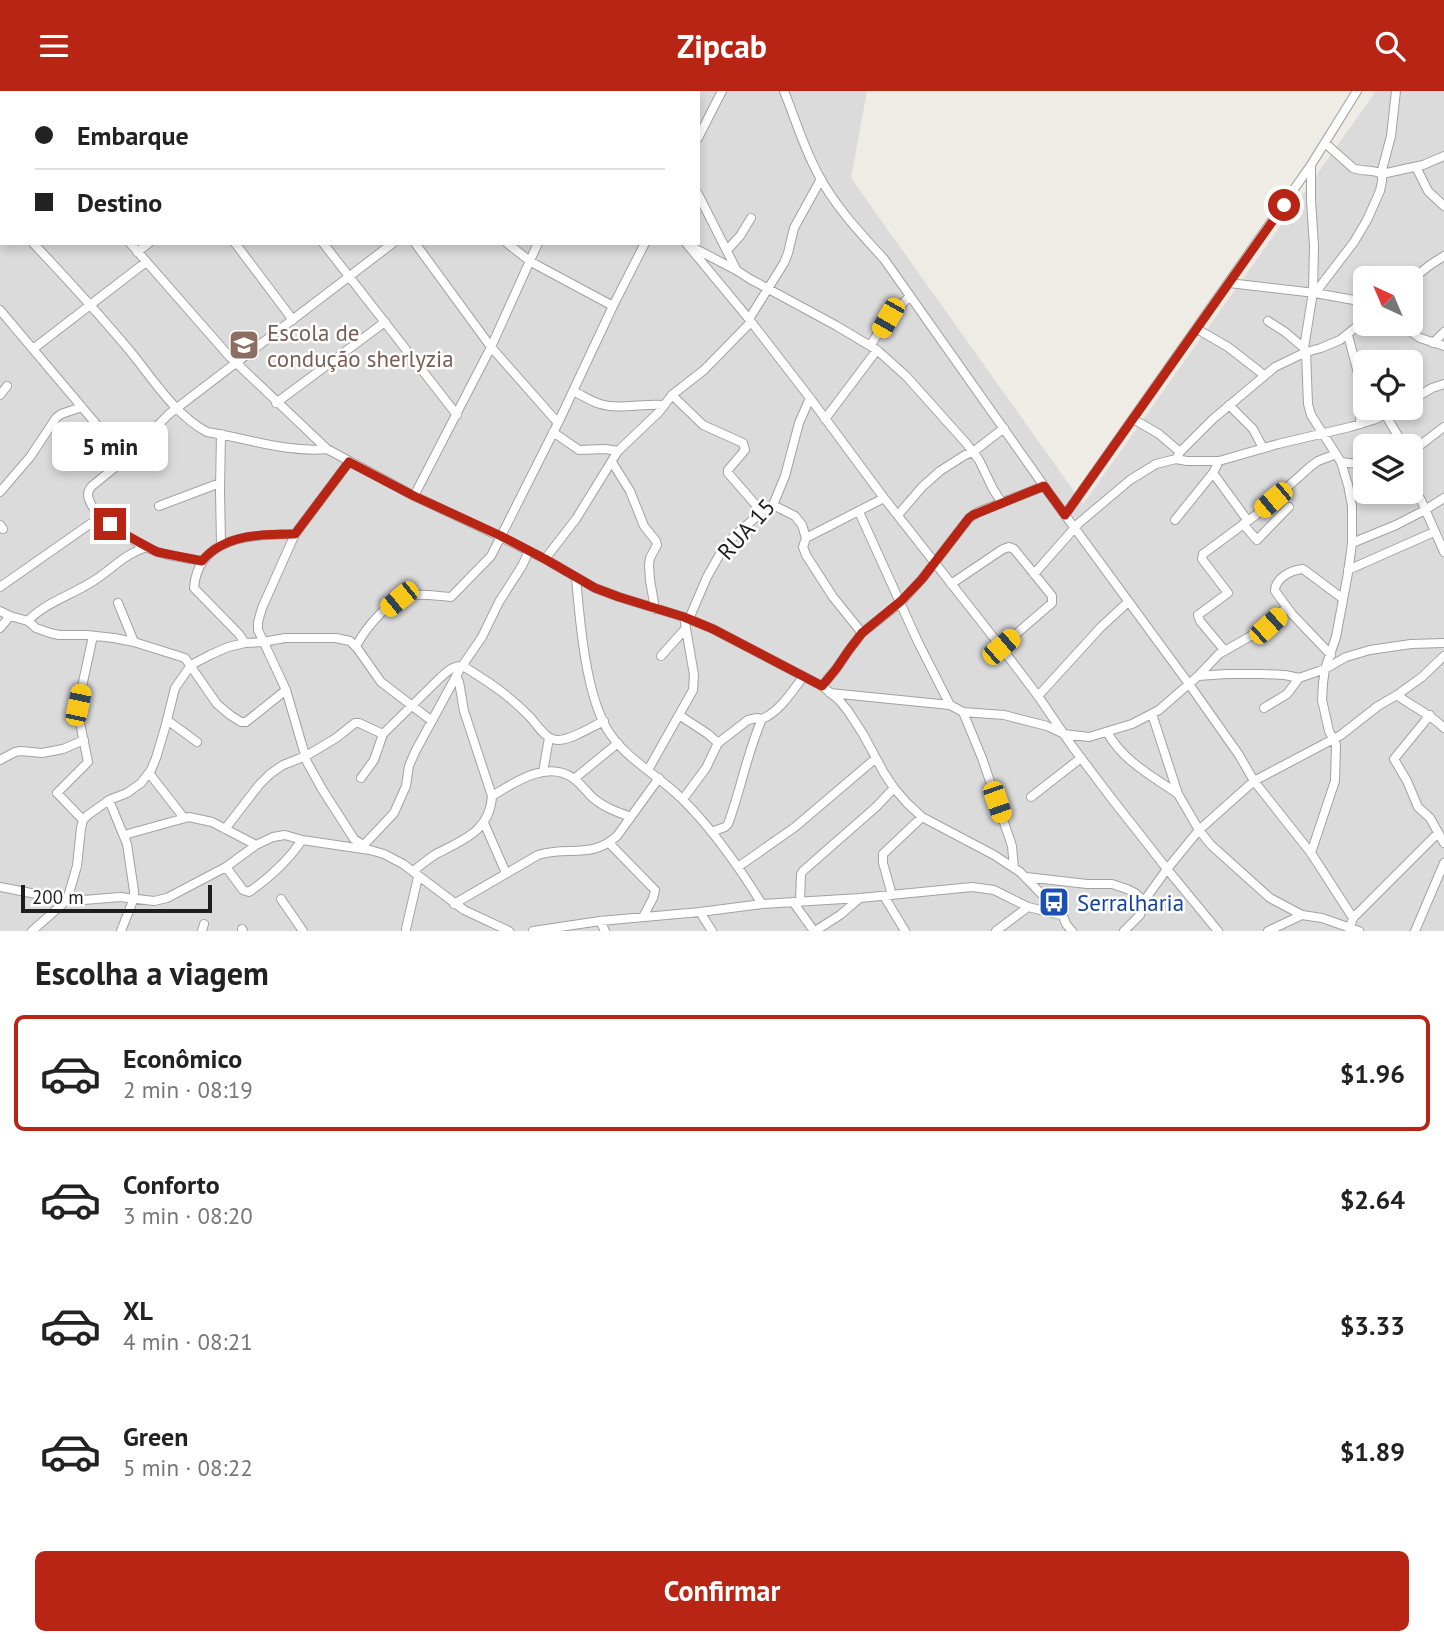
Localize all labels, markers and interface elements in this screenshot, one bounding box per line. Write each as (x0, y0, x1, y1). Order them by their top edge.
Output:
text: Zipcab (677, 25, 767, 67)
icon: menu (35, 27, 73, 65)
icon: search (1371, 27, 1409, 65)
text: Embarque (77, 119, 189, 152)
text: Destino (77, 186, 162, 219)
route start (1268, 189, 1300, 221)
north arrow (1353, 266, 1423, 336)
map controls (1353, 266, 1423, 504)
car (869, 295, 908, 341)
place label: Escola de condução sherlyzia (267, 318, 454, 373)
school or university icon: Escola de condução sherlyzia (227, 328, 261, 362)
button: locate (1353, 350, 1423, 420)
callout: 5 min (52, 423, 168, 471)
text: 5 min (82, 432, 138, 461)
button: layers (1353, 434, 1423, 504)
car (1251, 478, 1296, 522)
street label: RUA 15 (711, 492, 781, 566)
route end (94, 508, 126, 540)
car (377, 578, 422, 620)
car (1246, 604, 1291, 648)
car (979, 625, 1024, 669)
car (64, 682, 93, 728)
car (981, 779, 1014, 825)
scale bar (21, 882, 212, 914)
text: 200 m (32, 885, 84, 909)
bus stop icon: Serralharia (1037, 885, 1071, 919)
place label: Serralharia (1077, 888, 1184, 917)
text: Escolha a viagem (35, 952, 269, 994)
icon: car (39, 1042, 102, 1105)
text: Econômico (123, 1042, 242, 1075)
text: $1.96 (1340, 1057, 1405, 1090)
text: 2 min · 08:19 (123, 1075, 253, 1104)
icon: car (39, 1168, 102, 1231)
text: Conforto (123, 1168, 220, 1201)
text: $2.64 (1340, 1183, 1405, 1216)
text: 3 min · 08:20 (123, 1201, 253, 1230)
icon: car (39, 1294, 102, 1357)
text: XL (123, 1294, 153, 1327)
text: $3.33 (1340, 1309, 1405, 1342)
text: 4 min · 08:21 (123, 1327, 253, 1356)
icon: car (39, 1420, 102, 1483)
text: Green (123, 1420, 188, 1453)
text: $1.89 (1340, 1435, 1405, 1468)
text: 5 min · 08:22 (123, 1453, 253, 1482)
button: Confirmar (35, 1551, 1409, 1631)

